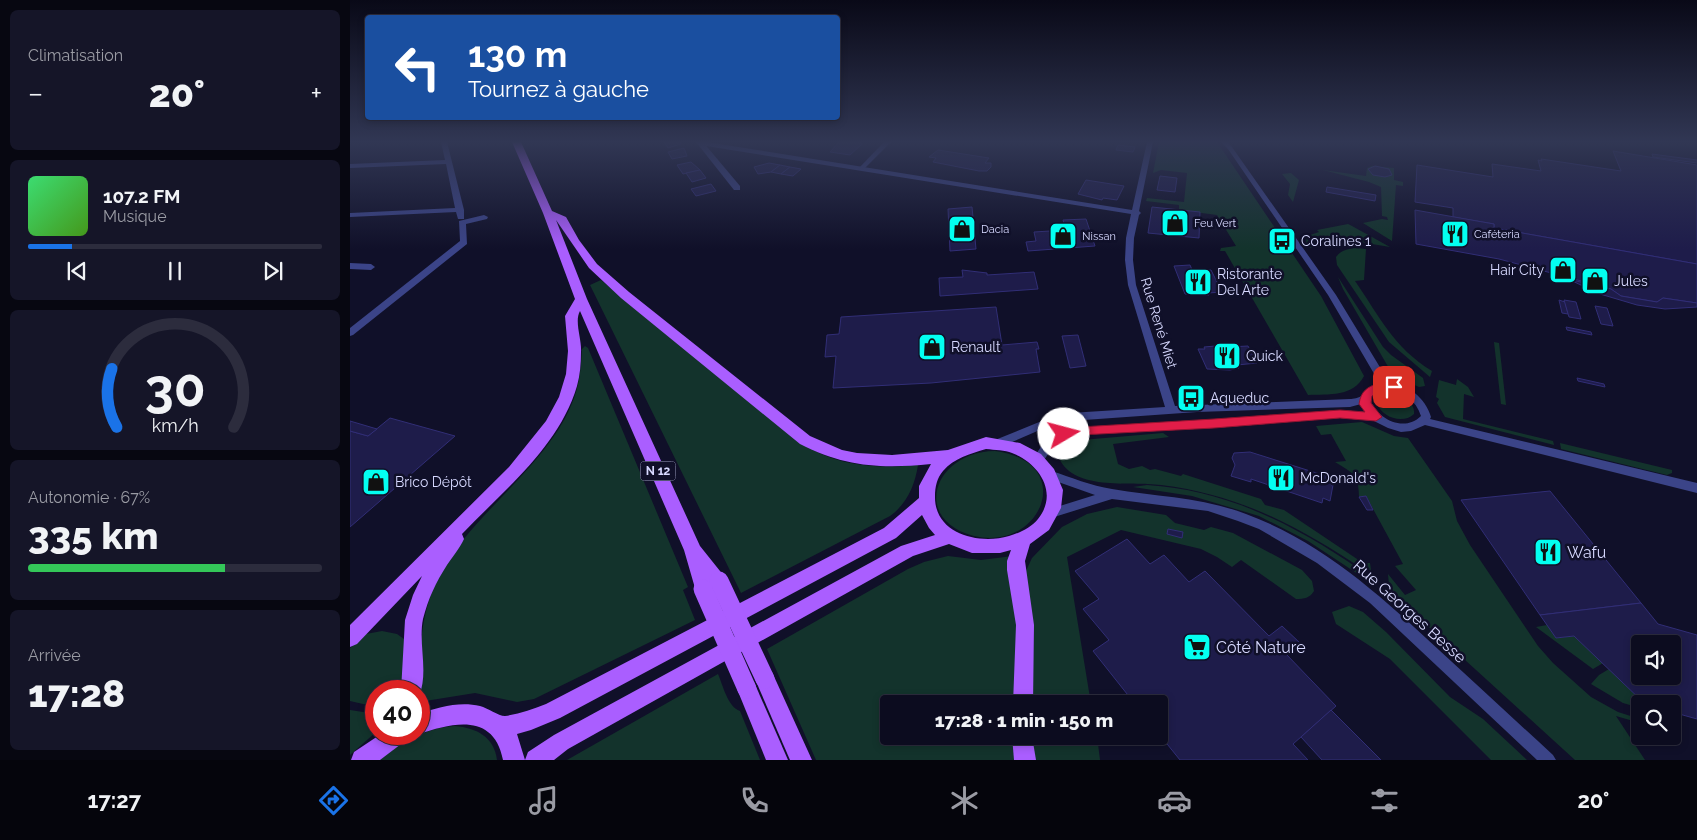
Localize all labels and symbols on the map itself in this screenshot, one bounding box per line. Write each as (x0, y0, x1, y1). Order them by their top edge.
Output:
shop icon: Feu Vert (1160, 208, 1190, 238)
shop icon: Dacia (947, 214, 977, 244)
place label: Feu Vert (1194, 217, 1237, 230)
restaurant icon: Caféteria (1440, 219, 1470, 249)
shop icon: Nissan (1048, 221, 1078, 251)
place label: Dacia (981, 223, 1009, 236)
bus stop icon: Coralines 1 (1267, 226, 1297, 256)
place label: Caféteria (1474, 228, 1520, 241)
place label: Nissan (1082, 230, 1116, 243)
place label: Coralines 1 (1301, 233, 1371, 249)
shop icon: Hair City (1548, 255, 1578, 285)
place label: Hair City (1490, 262, 1544, 278)
place label: Ristorante Del Arte (1217, 266, 1282, 298)
shop icon: Jules (1580, 266, 1610, 296)
restaurant icon: Ristorante Del Arte (1183, 267, 1213, 297)
place label: Jules (1614, 273, 1648, 289)
street label: Rue René Miet (1138, 276, 1181, 371)
shop icon: Renault (917, 332, 947, 362)
place label: Renault (951, 339, 1001, 355)
restaurant icon: Quick (1212, 341, 1242, 371)
place label: Quick (1246, 348, 1284, 364)
pin (1373, 366, 1415, 408)
bus stop icon: Aqueduc (1176, 383, 1206, 413)
place label: Aqueduc (1210, 390, 1269, 406)
position arrow (1037, 407, 1089, 459)
road number: N 12 (640, 462, 676, 481)
restaurant icon: McDonald's (1266, 463, 1296, 493)
shop icon: Brico Dépôt (361, 467, 391, 497)
place label: McDonald's (1300, 470, 1376, 486)
place label: Brico Dépôt (395, 474, 472, 490)
restaurant icon: Wafu (1533, 537, 1563, 567)
place label: Wafu (1567, 543, 1606, 562)
street label: Rue Georges Besse (1349, 556, 1470, 667)
supermarket icon: Côté Nature (1182, 632, 1212, 662)
place label: Côté Nature (1216, 638, 1306, 657)
speed limit sign: 40 (365, 680, 430, 745)

